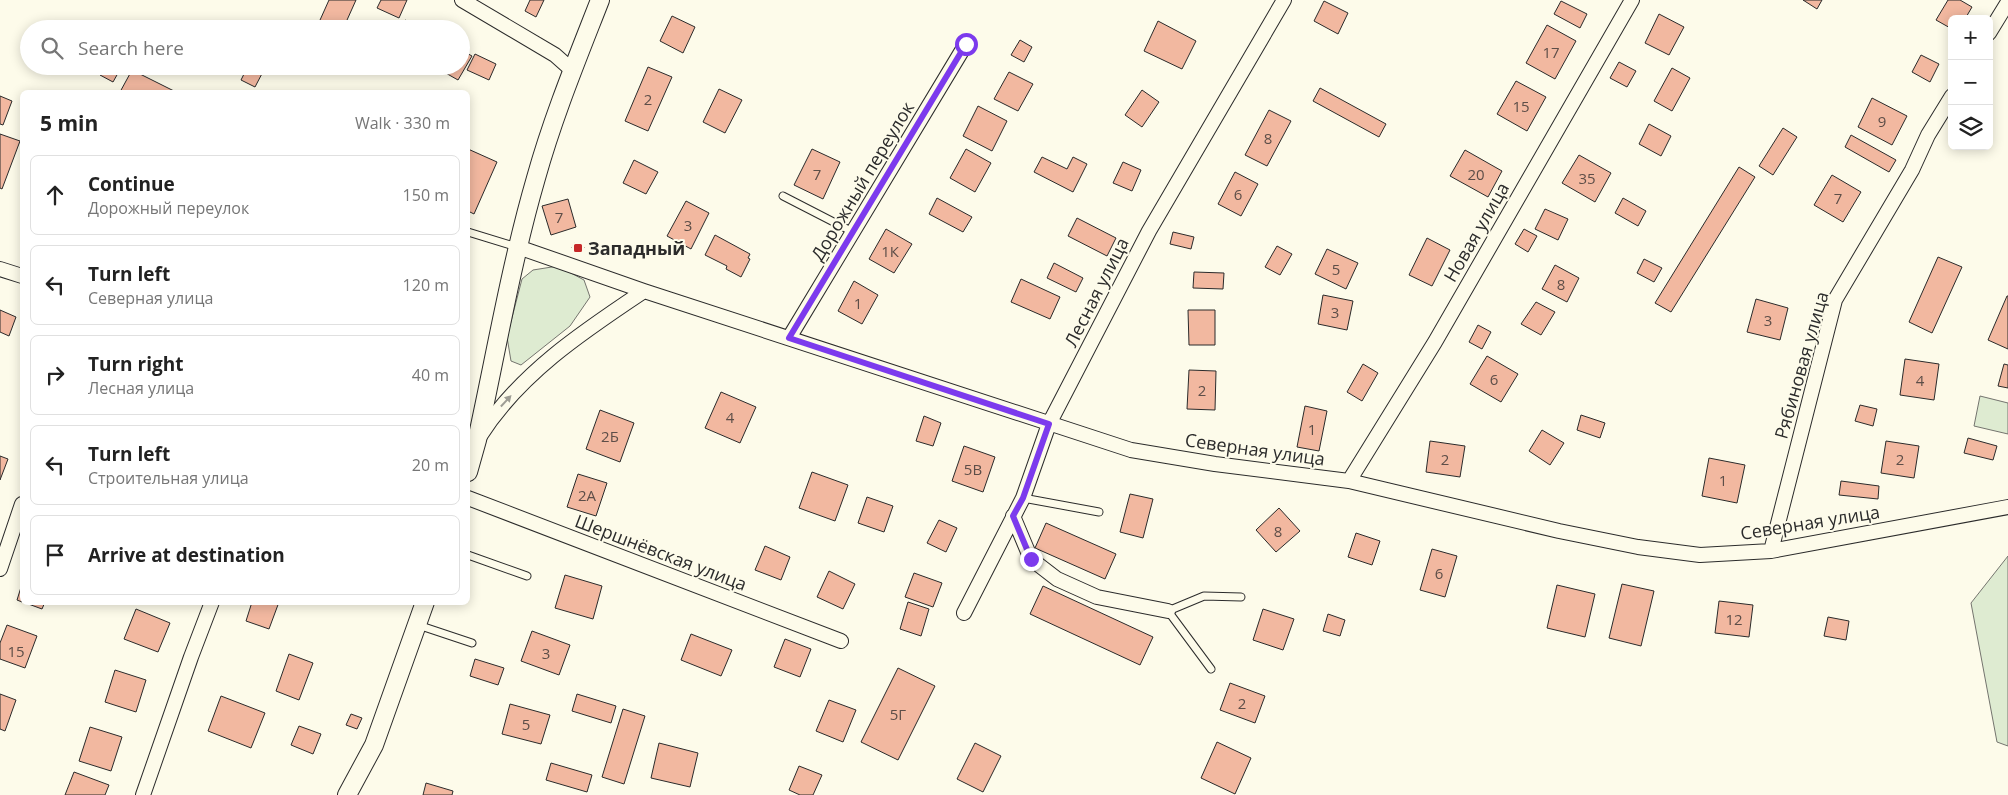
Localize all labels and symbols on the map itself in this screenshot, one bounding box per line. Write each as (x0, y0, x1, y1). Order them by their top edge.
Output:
route start (955, 33, 978, 56)
house number: 17 (1542, 42, 1560, 62)
house number: 2 (644, 89, 652, 109)
street label: Дорожный переулок (805, 96, 919, 265)
house number: 15 (1512, 96, 1530, 116)
house number: 9 (1878, 111, 1886, 131)
house number: 8 (1264, 128, 1272, 148)
house number: 7 (813, 164, 821, 184)
house number: 20 (1467, 164, 1485, 184)
house number: 35 (1578, 168, 1596, 188)
street label: Новая улица (1438, 178, 1514, 286)
house number: 6 (1234, 184, 1242, 204)
house number: 7 (1834, 188, 1842, 208)
house number: 7 (555, 207, 563, 227)
house number: 3 (684, 215, 692, 235)
street label: Лесная улица (1058, 233, 1134, 351)
place label: Западный (588, 236, 685, 260)
house number: 1К (881, 241, 900, 261)
marker: Западный (572, 242, 584, 254)
house number: 5 (1332, 259, 1340, 279)
house number: 8 (1557, 274, 1565, 294)
street label: Рябиновая улица (1768, 289, 1834, 441)
house number: 1 (854, 293, 862, 313)
house number: 3 (1331, 302, 1339, 322)
house number: 3 (1764, 310, 1772, 330)
house number: 6 (1490, 369, 1498, 389)
house number: 4 (1916, 370, 1925, 390)
house number: 2 (1198, 380, 1206, 400)
one-way arrow (500, 395, 511, 408)
house number: 4 (726, 407, 735, 427)
house number: 1 (1308, 419, 1316, 439)
house number: 2Б (601, 426, 619, 446)
street label: Северная улица (1184, 427, 1326, 471)
house number: 2 (1441, 449, 1449, 469)
house number: 2 (1896, 449, 1904, 469)
house number: 5В (964, 459, 982, 479)
house number: 1 (1719, 470, 1727, 490)
house number: 2А (578, 485, 597, 505)
street label: Северная улица (1739, 499, 1881, 545)
street label: Шершнёвская улица (572, 508, 750, 596)
house number: 8 (1274, 521, 1282, 541)
route end (1020, 548, 1043, 571)
house number: 6 (1435, 563, 1443, 583)
house number: 12 (1725, 609, 1743, 629)
house number: 15 (7, 641, 25, 661)
house number: 3 (542, 643, 550, 663)
house number: 2 (1238, 693, 1246, 713)
house number: 5Г (890, 704, 906, 724)
house number: 5 (522, 714, 530, 734)

